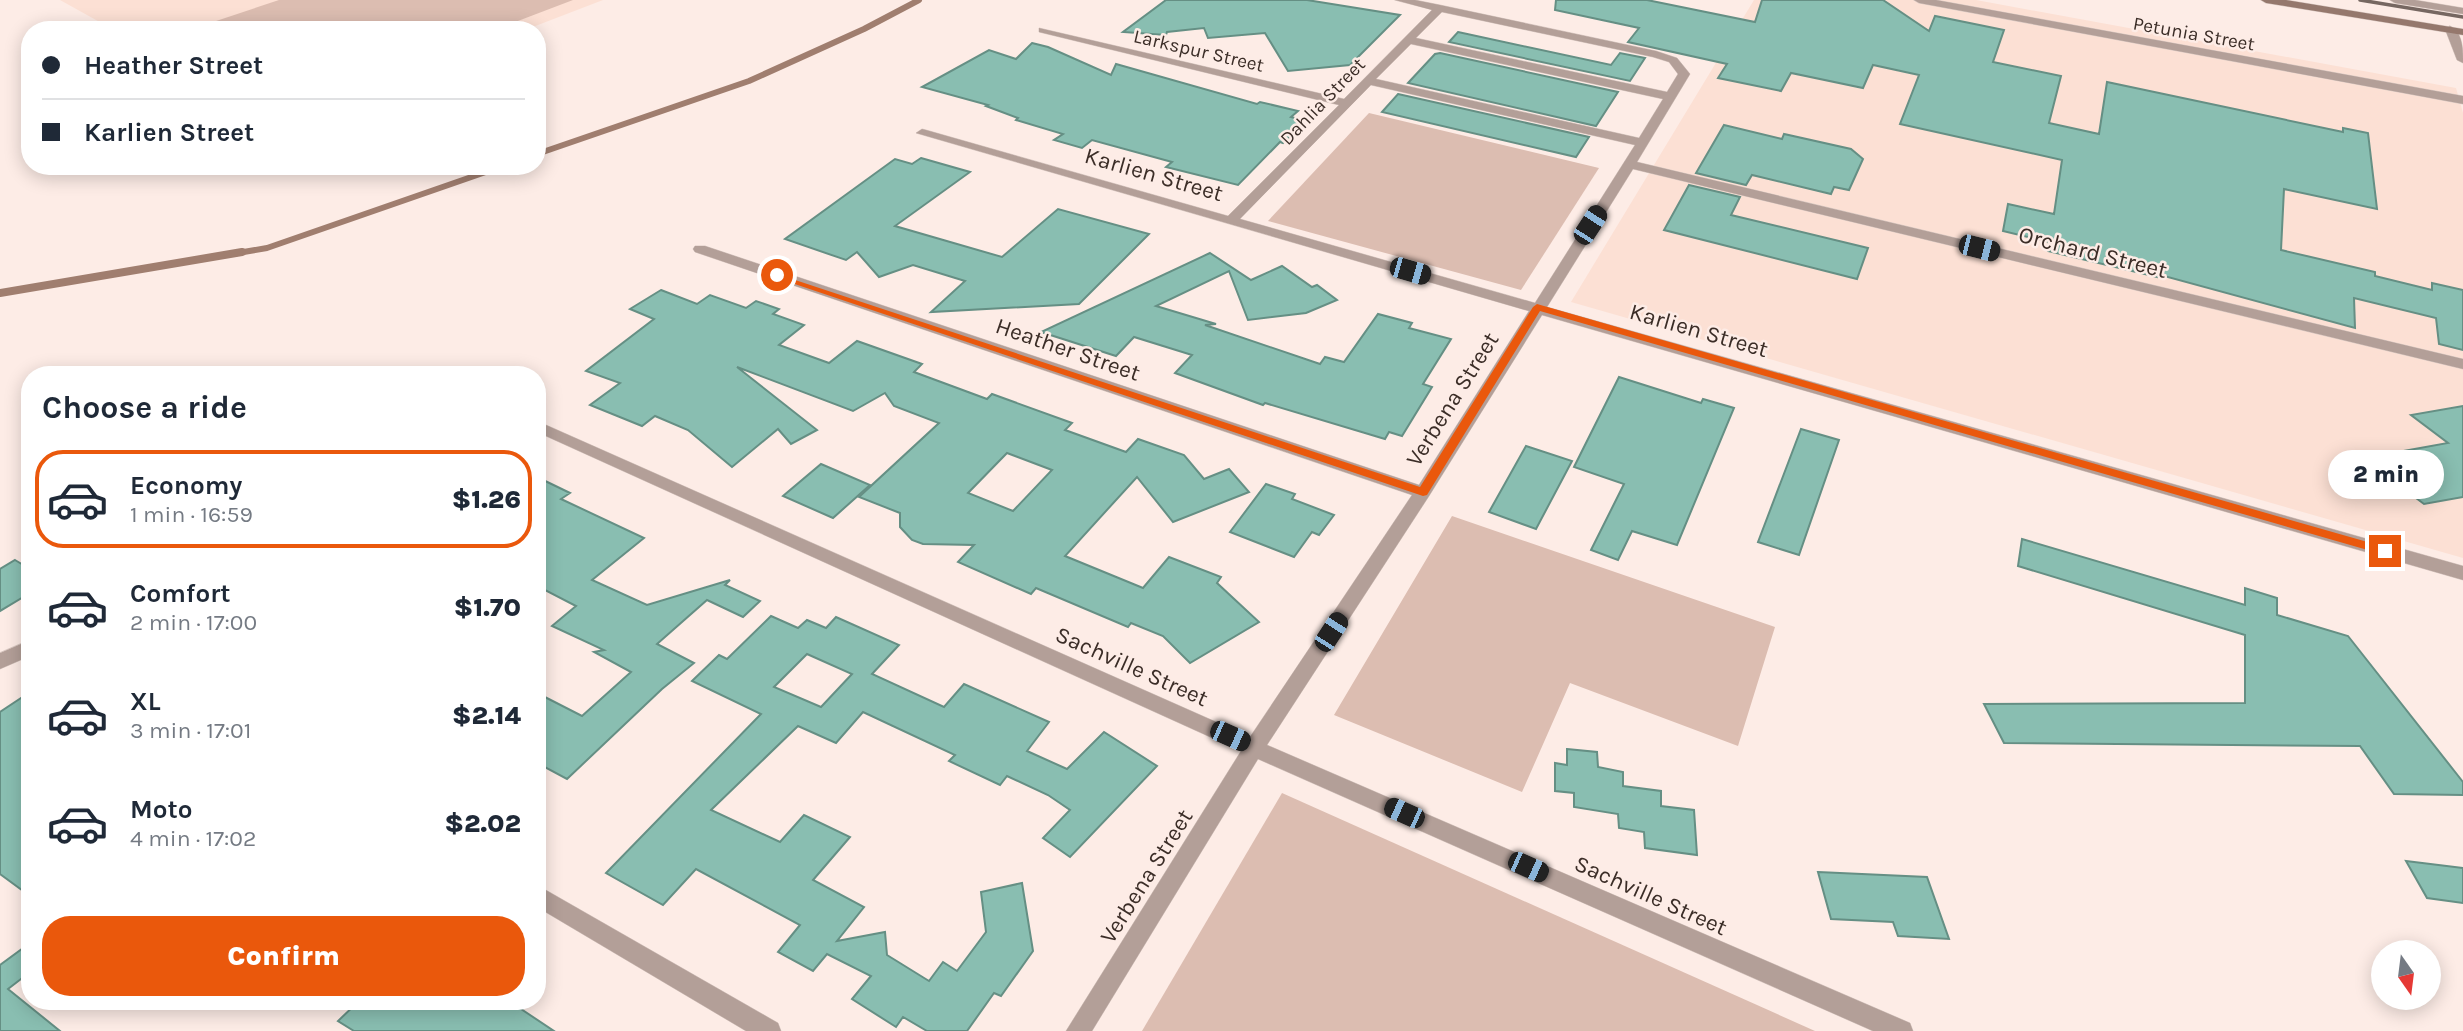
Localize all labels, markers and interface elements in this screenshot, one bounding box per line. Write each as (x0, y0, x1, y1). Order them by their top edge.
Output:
street label: Petunia Street (2131, 12, 2256, 56)
street label: Larkspur Street (1131, 25, 1266, 77)
text: Heather Street (84, 50, 263, 81)
street label: Dahlia Street (1276, 54, 1370, 150)
text: Karlien Street (84, 117, 254, 148)
street label: Karlien Street (1082, 142, 1226, 207)
car (1570, 202, 1611, 248)
street label: Orchard Street (2016, 221, 2170, 284)
car (1957, 233, 2002, 263)
car (1387, 255, 1434, 287)
route start (761, 259, 793, 291)
street label: Karlien Street (1627, 298, 1771, 363)
street label: Heather Street (992, 312, 1144, 387)
street label: Verbena Street (1400, 327, 1505, 471)
text: Choose a ride (42, 389, 247, 426)
callout: 2 min (2327, 449, 2443, 498)
text: 2 min (2353, 461, 2419, 488)
icon: car (46, 468, 109, 531)
text: Economy (130, 470, 242, 501)
text: $1.26 (452, 484, 521, 515)
text: 1 min · 16:59 (130, 501, 253, 528)
route end (2369, 535, 2401, 567)
icon: car (46, 576, 109, 639)
text: Comfort (130, 578, 231, 609)
text: $1.70 (454, 592, 521, 623)
text: 2 min · 17:00 (130, 609, 257, 636)
car (1311, 609, 1352, 655)
street label: Sachville Street (1051, 621, 1213, 712)
icon: car (46, 684, 109, 747)
text: XL (130, 686, 161, 717)
text: $2.14 (452, 700, 521, 731)
text: 3 min · 17:01 (130, 717, 251, 744)
car (1207, 718, 1254, 754)
icon: car (46, 792, 109, 855)
text: Moto (130, 794, 192, 825)
car (1381, 795, 1428, 831)
street label: Verbena Street (1094, 804, 1199, 948)
text: $2.02 (445, 808, 521, 839)
text: 4 min · 17:02 (130, 825, 256, 852)
car (1505, 849, 1552, 885)
street label: Sachville Street (1570, 850, 1732, 941)
button: Confirm (42, 916, 525, 996)
north arrow (2371, 940, 2441, 1010)
map controls (2371, 940, 2441, 1010)

